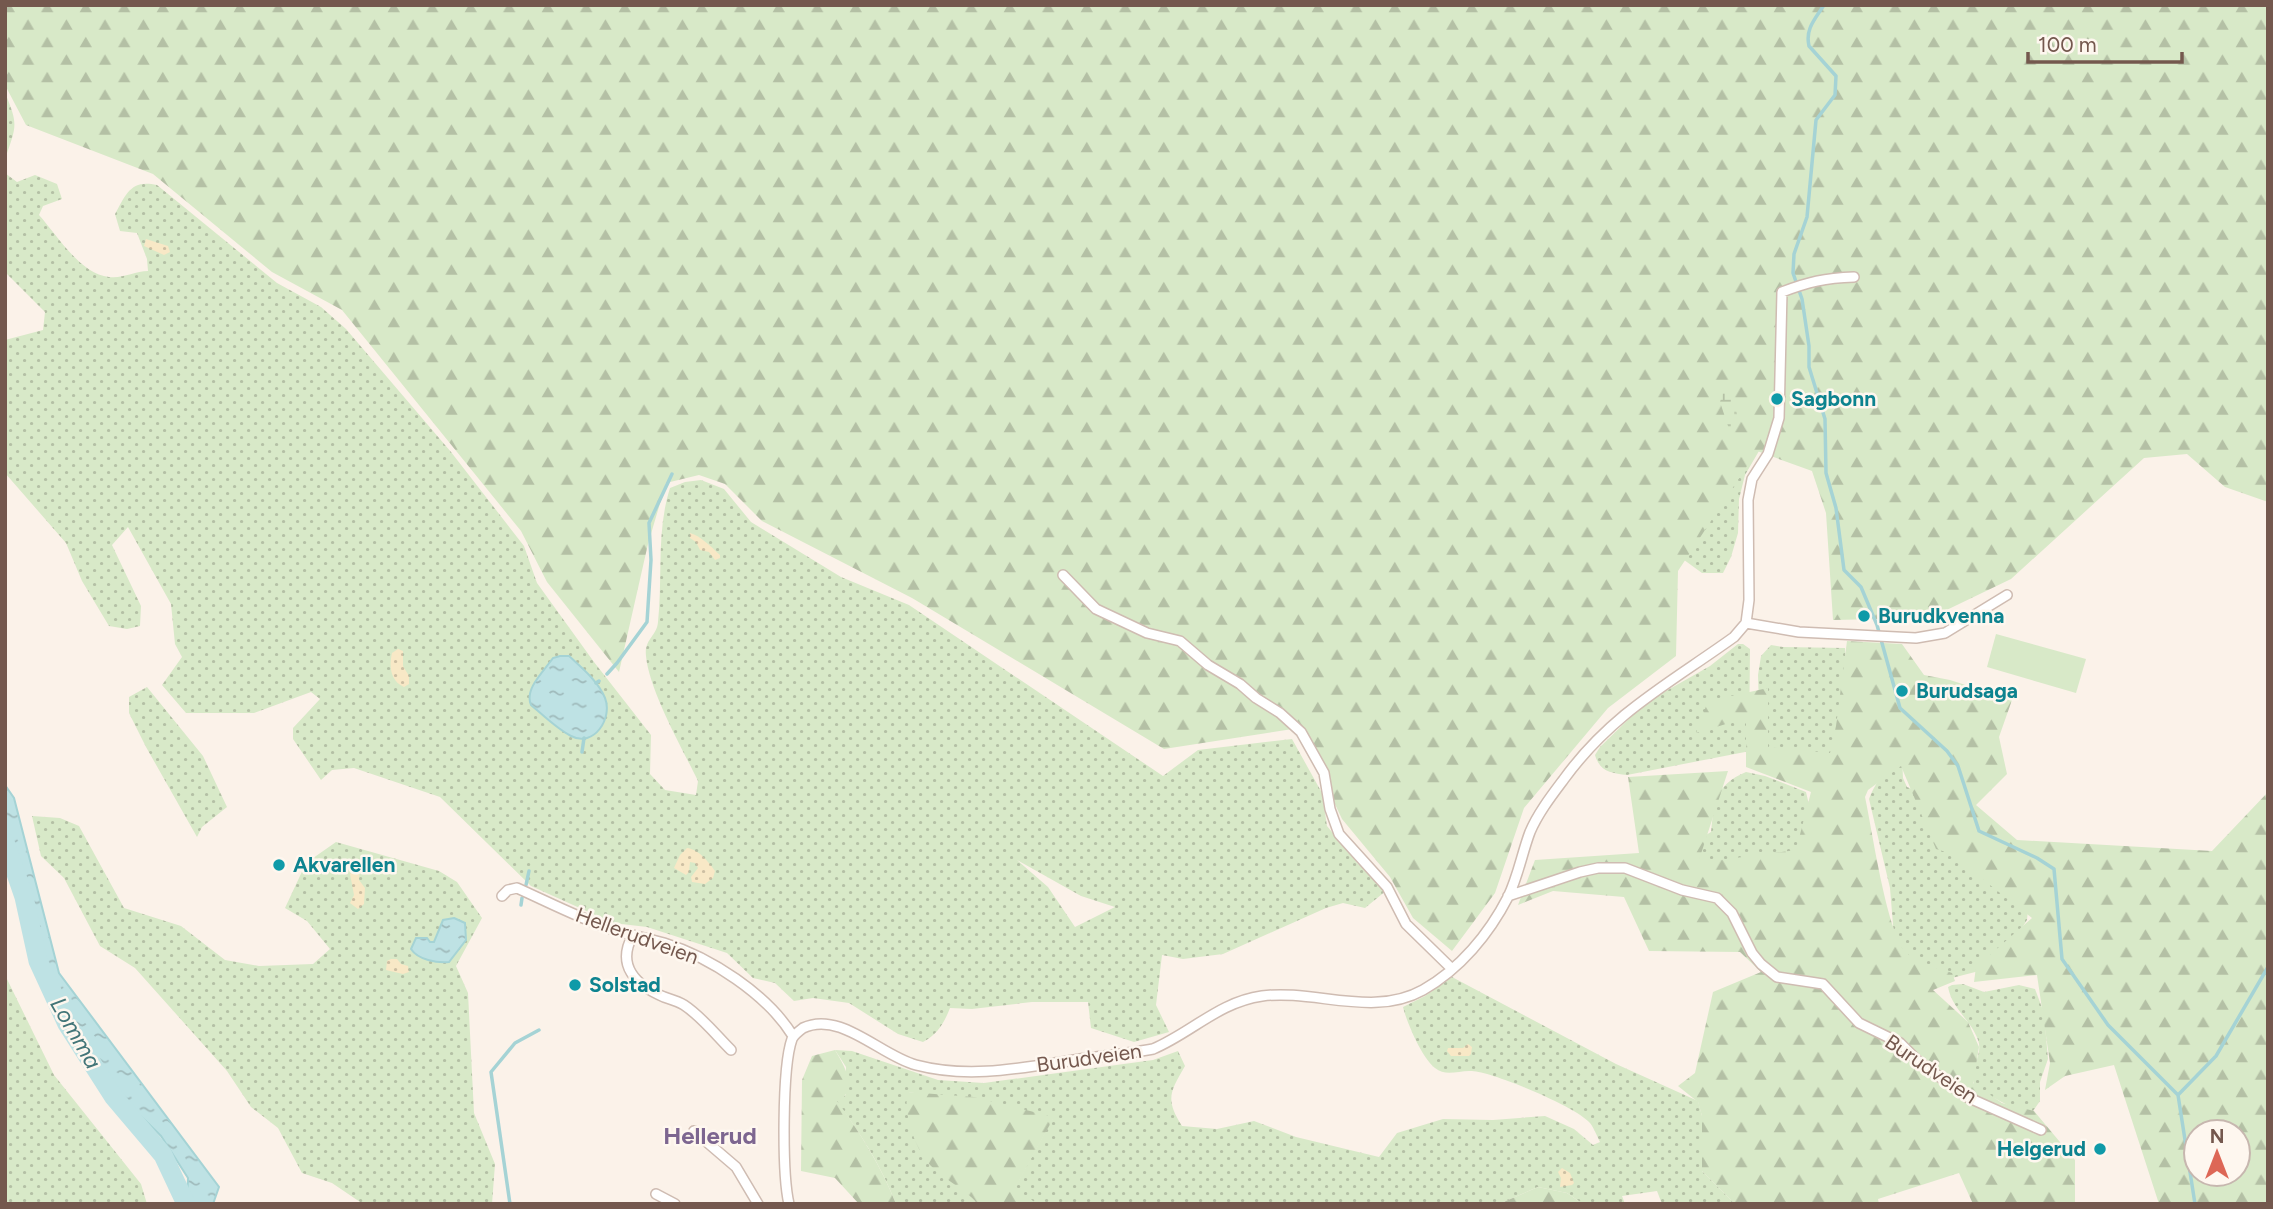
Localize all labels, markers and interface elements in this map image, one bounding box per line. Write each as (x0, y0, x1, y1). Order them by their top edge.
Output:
scale bar (2028, 21, 2182, 65)
text: 100 m (2038, 32, 2097, 57)
place label: Sagbonn (1791, 386, 1876, 411)
marker: Sagbonn (1769, 391, 1785, 407)
place label: Burudkvenna (1878, 603, 2004, 628)
marker: Burudkvenna (1856, 608, 1872, 624)
place label: Burudsaga (1916, 678, 2018, 703)
marker: Burudsaga (1894, 683, 1910, 699)
place label: Akvarellen (293, 852, 395, 877)
marker: Akvarellen (271, 857, 287, 873)
street label: Hellerudveien (572, 902, 702, 969)
place label: Solstad (589, 972, 661, 997)
marker: Solstad (567, 977, 583, 993)
water label: Lomma (44, 992, 108, 1074)
street label: Burudveien (1880, 1029, 1982, 1109)
street label: Burudveien (1035, 1038, 1143, 1077)
north arrow (2182, 1118, 2252, 1188)
district label: Hellerud (663, 1121, 757, 1150)
text: N (2210, 1125, 2224, 1148)
place label: Helgerud (1997, 1136, 2086, 1161)
marker: Helgerud (2092, 1141, 2108, 1157)

